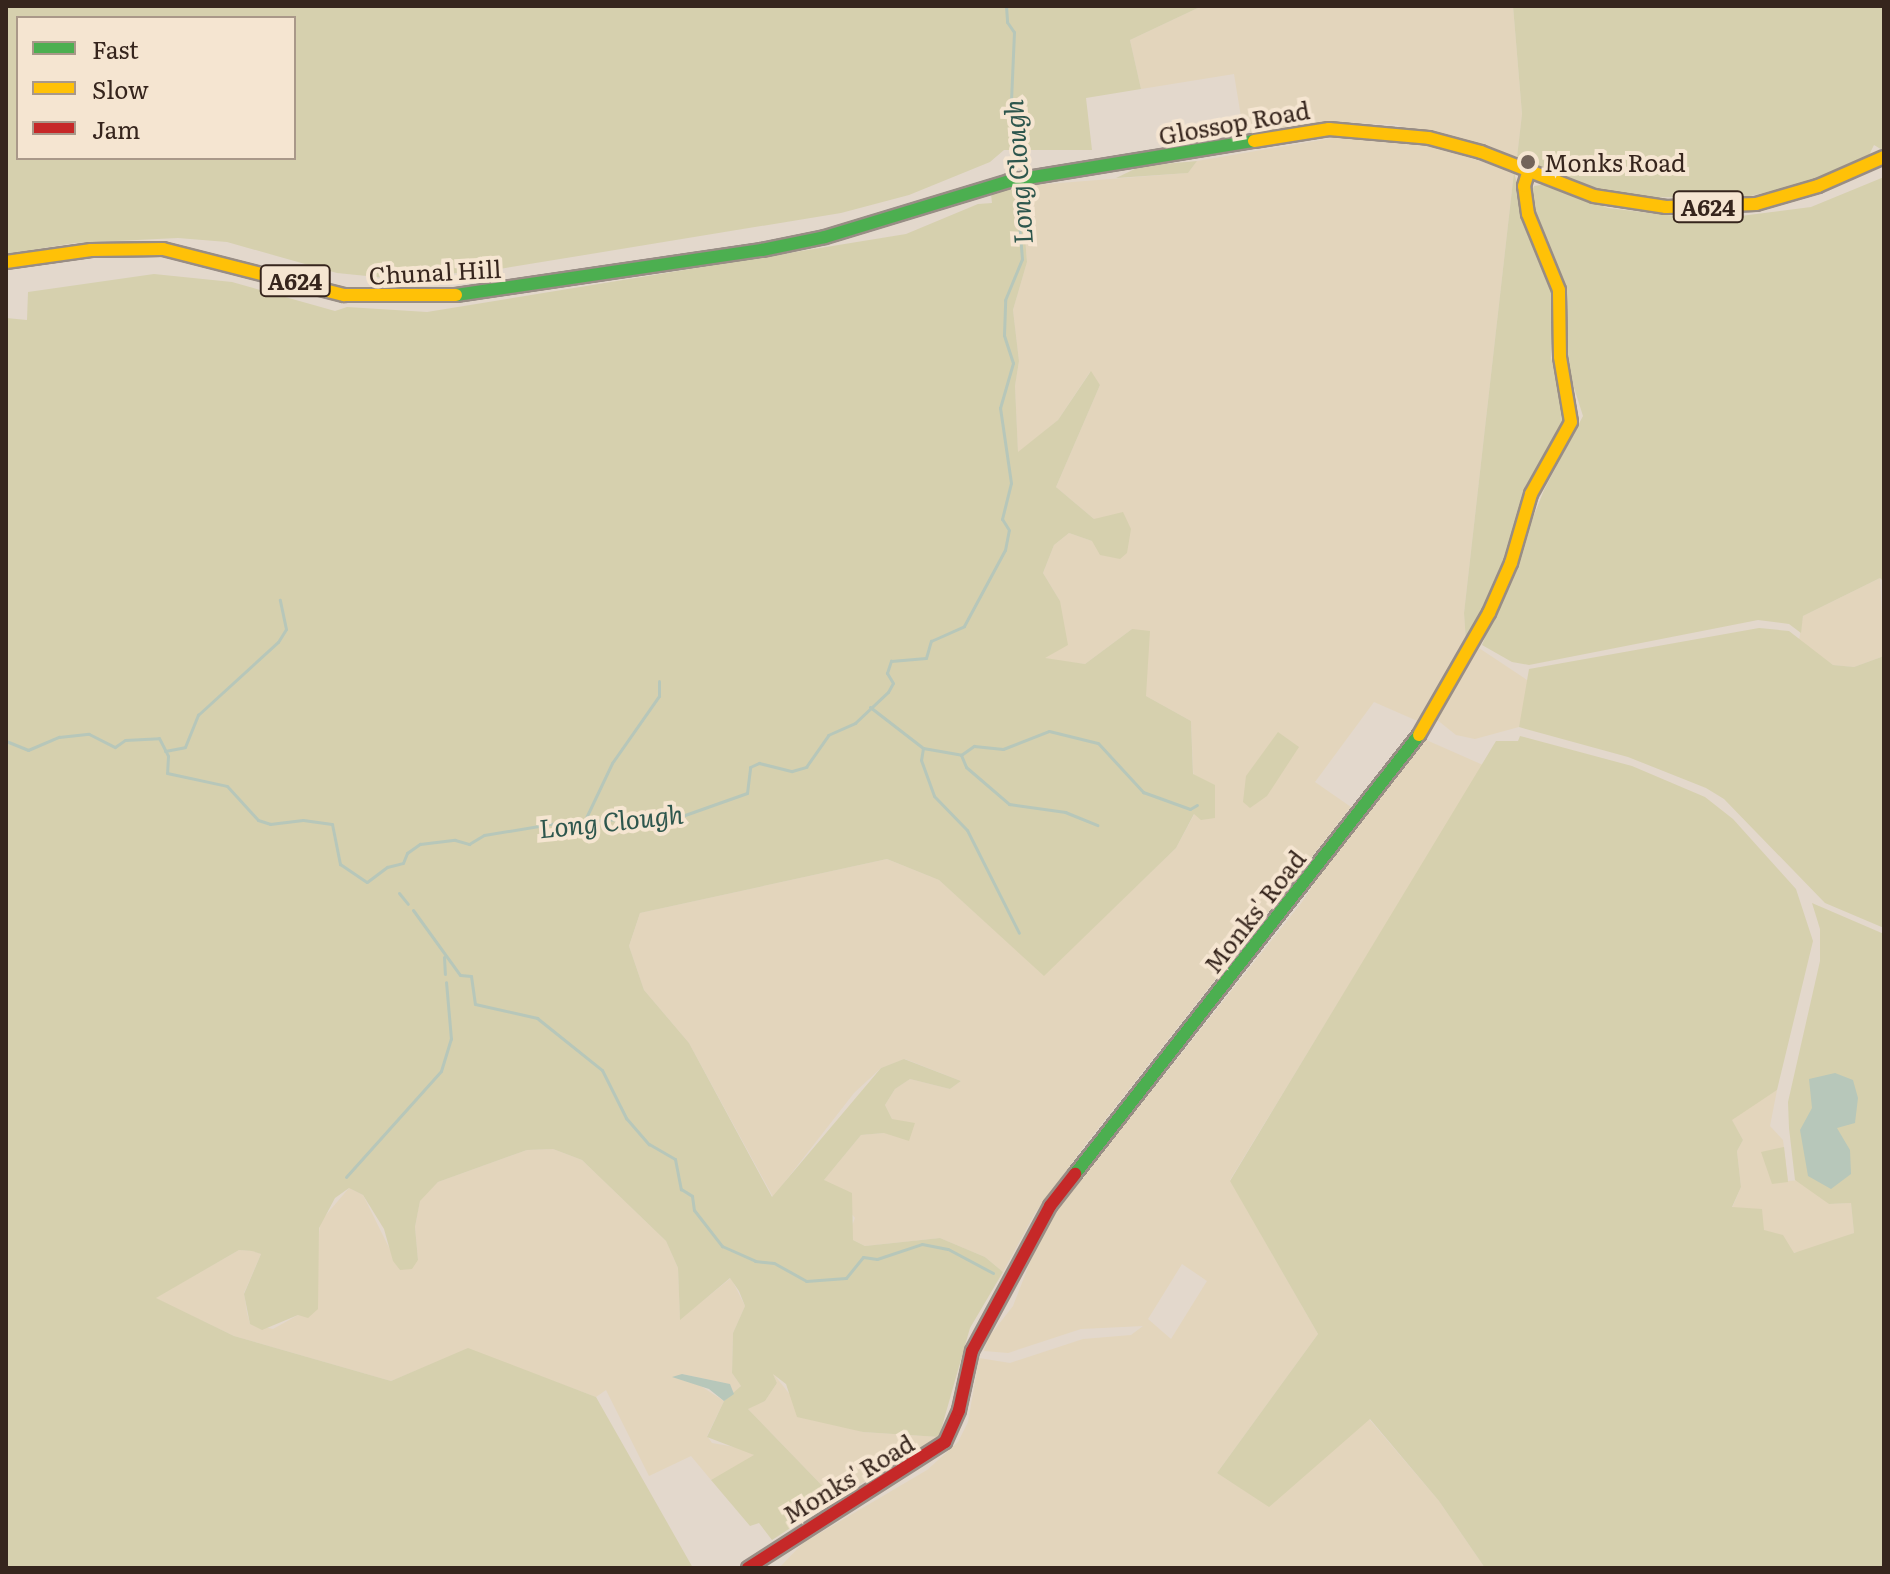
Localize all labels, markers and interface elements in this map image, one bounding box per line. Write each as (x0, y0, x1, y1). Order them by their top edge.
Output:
legend (16, 16, 296, 160)
text: Fast (92, 31, 139, 66)
text: Slow (92, 71, 149, 106)
street label: Glossop Road (1156, 95, 1312, 149)
water label: Long Clough (996, 99, 1038, 245)
text: Jam (92, 111, 140, 146)
place label: Monks Road (1544, 148, 1686, 176)
marker: Monks Road (1519, 153, 1537, 171)
road number: A624 (1672, 189, 1744, 225)
street label: Chunal Hill (368, 253, 502, 289)
road number: A624 (259, 263, 331, 299)
water label: Long Clough (537, 797, 685, 843)
street label: Monks' Road (1197, 844, 1311, 978)
street label: Monks' Road (777, 1428, 919, 1528)

